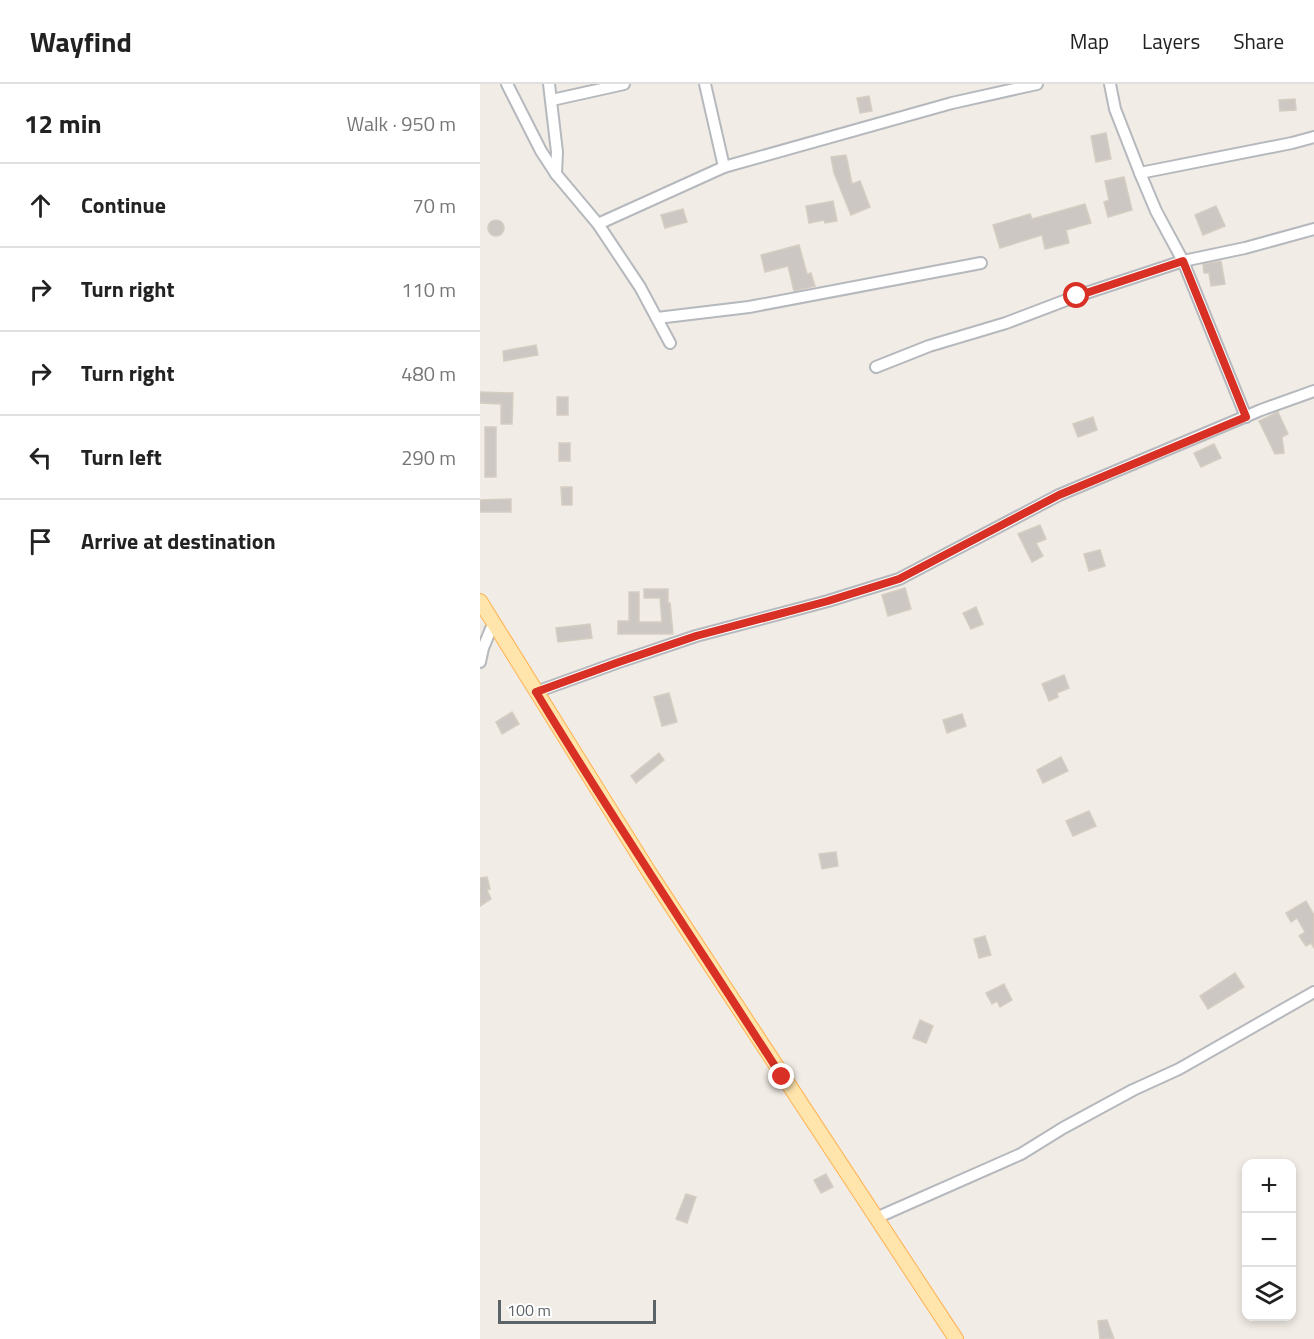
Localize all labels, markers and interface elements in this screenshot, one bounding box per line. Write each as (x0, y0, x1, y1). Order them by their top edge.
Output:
text: Wayfind (30, 20, 132, 63)
text: Map (1070, 25, 1109, 57)
text: Layers (1142, 25, 1200, 57)
text: Share (1233, 25, 1284, 57)
text: 12 min (24, 104, 102, 143)
text: Walk · 950 m (347, 108, 456, 139)
text: Continue (81, 188, 166, 222)
icon: ahead (24, 189, 57, 222)
text: 70 m (412, 190, 456, 221)
text: Turn right (81, 272, 175, 306)
icon: right (24, 273, 57, 306)
text: 110 m (401, 274, 456, 305)
route start (1063, 282, 1089, 308)
text: Turn right (81, 356, 175, 390)
icon: right (24, 357, 57, 390)
text: 480 m (401, 358, 456, 389)
text: Turn left (81, 440, 162, 474)
icon: left (24, 441, 57, 474)
text: 290 m (401, 442, 456, 473)
text: Arrive at destination (81, 524, 276, 558)
icon: arrive (24, 525, 57, 558)
route end (768, 1063, 794, 1089)
map controls (1242, 1159, 1296, 1321)
button: + (1242, 1159, 1296, 1213)
button: − (1242, 1213, 1296, 1267)
button: layers (1242, 1267, 1296, 1321)
scale bar (498, 1297, 656, 1324)
text: 100 m (507, 1298, 551, 1322)

